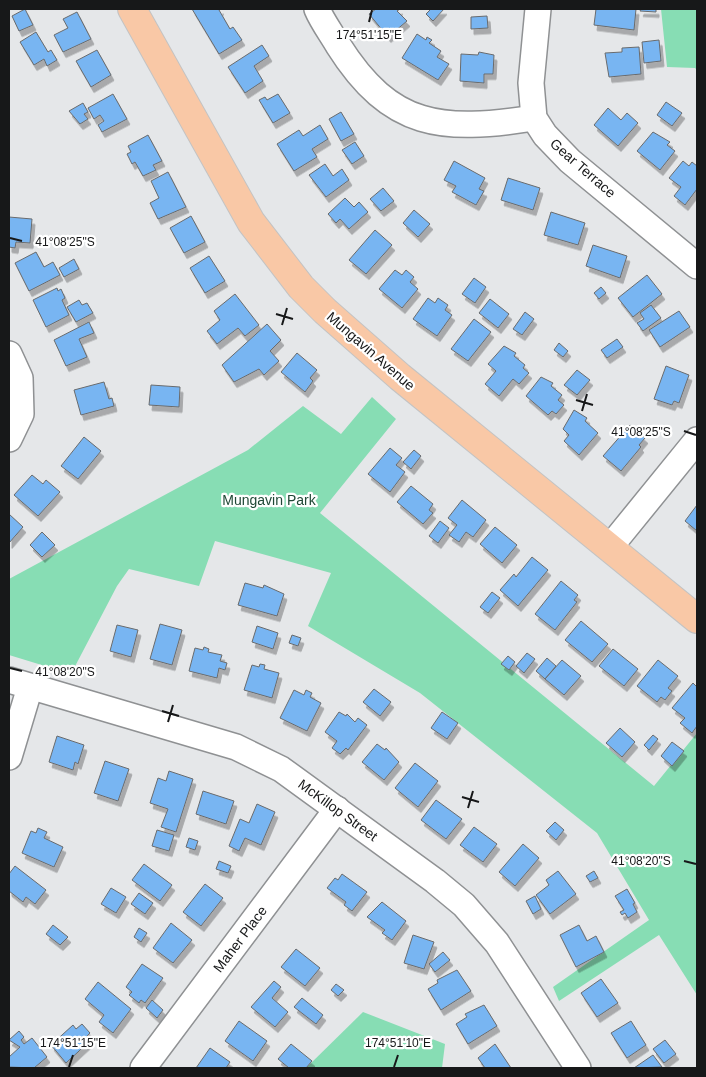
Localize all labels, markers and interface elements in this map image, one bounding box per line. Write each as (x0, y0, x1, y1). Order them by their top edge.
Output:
text: 174°51'15"E (336, 28, 402, 42)
street label: Gear Terrace (547, 135, 619, 201)
text: 41°08'25"S (35, 235, 95, 249)
street label: Mungavin Avenue (324, 309, 418, 394)
text: 41°08'25"S (611, 425, 671, 439)
park label: Mungavin Park (222, 492, 317, 508)
text: 41°08'20"S (35, 665, 95, 679)
street label: McKillop Street (295, 776, 381, 844)
text: 41°08'20"S (611, 854, 671, 868)
street label: Maher Place (210, 903, 270, 975)
text: 174°51'15"E (40, 1036, 106, 1050)
text: 174°51'10"E (365, 1036, 431, 1050)

